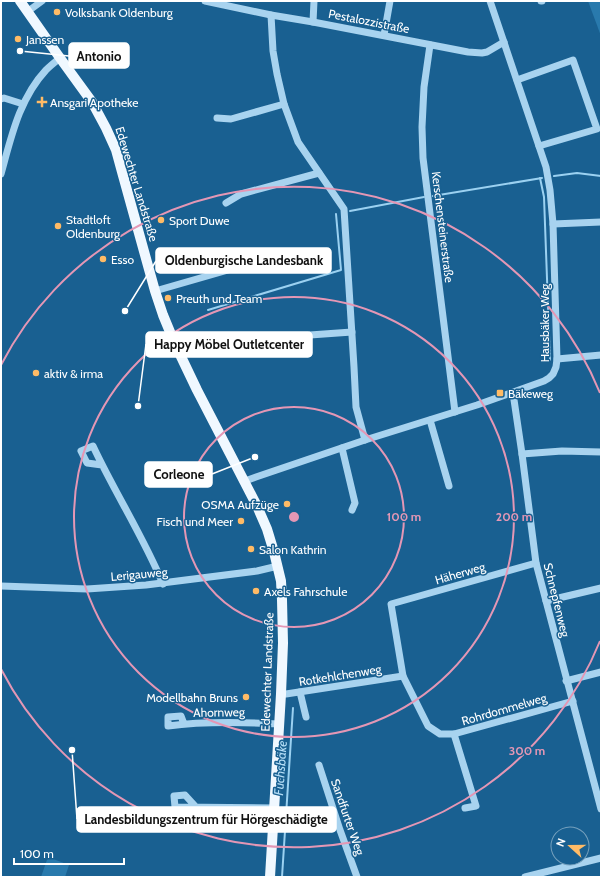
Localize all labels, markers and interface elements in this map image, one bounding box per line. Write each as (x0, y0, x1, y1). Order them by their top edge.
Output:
place label: Volksbank Oldenburg (65, 5, 174, 20)
street label: Pestalozzistraße (327, 6, 411, 36)
marker: Volksbank Oldenburg (52, 7, 62, 17)
place label: Janssen (25, 32, 64, 47)
marker: Janssen (13, 34, 23, 44)
callout: Antonio (69, 43, 129, 68)
text: Antonio (77, 48, 122, 64)
place label: Ansgari Apotheke (50, 95, 138, 110)
marker: Ansgari Apotheke (37, 97, 47, 107)
street label: Edewechter Landstraße (112, 125, 162, 243)
street label: Kerschensteinerstraße (429, 171, 457, 283)
place label: Stadtloft Oldenburg (66, 212, 121, 241)
place label: Sport Duwe (169, 213, 229, 228)
marker: Sport Duwe (156, 215, 166, 225)
marker: Stadtloft Oldenburg (53, 221, 63, 231)
callout: Oldenburgische Landesbank (156, 248, 331, 273)
place label: Esso (111, 252, 135, 267)
text: Oldenburgische Landesbank (165, 252, 324, 268)
marker: Esso (98, 254, 108, 264)
street label: Hausbäker Weg (537, 283, 552, 362)
place label: Preuth und Team (176, 291, 262, 306)
marker: Preuth und Team (163, 293, 173, 303)
callout: Happy Möbel Outletcenter (146, 332, 312, 357)
text: Happy Möbel Outletcenter (154, 336, 305, 352)
place label: aktiv & irma (44, 366, 103, 381)
marker: aktiv & irma (31, 368, 41, 378)
place label: Bäkeweg (508, 386, 554, 401)
marker: Bäkeweg (495, 388, 505, 398)
callout: Corleone (145, 462, 212, 487)
text: Corleone (154, 466, 205, 482)
place label: OSMA Aufzüge (201, 497, 279, 512)
marker: OSMA Aufzüge (282, 499, 292, 509)
text: 100 m (387, 509, 421, 524)
text: 200 m (496, 509, 532, 524)
centre of rings (287, 510, 301, 524)
place label: Fisch und Meer (157, 514, 233, 529)
marker: Fisch und Meer (236, 516, 246, 526)
place label: Salon Kathrin (259, 542, 327, 557)
marker: Salon Kathrin (246, 544, 256, 554)
street label: Häherweg (433, 558, 488, 587)
street label: Schnepfenweg (541, 561, 574, 640)
street label: Lerigauweg (110, 564, 169, 584)
place label: Axels Fahrschule (264, 584, 347, 599)
marker: Axels Fahrschule (251, 586, 261, 596)
street label: Edewechter Landstraße (257, 612, 277, 732)
street label: Rotkehlchenweg (298, 661, 383, 689)
street label: Rohrdommelweg (460, 689, 549, 728)
place label: Modellbahn Bruns (146, 690, 238, 705)
marker: Modellbahn Bruns (241, 692, 251, 702)
street label: Ahornweg (193, 704, 246, 720)
water label: Fuchsbäke (270, 740, 290, 796)
text: 300 m (509, 743, 545, 758)
street label: Sandfurter Weg (328, 777, 368, 858)
callout: Landesbildungszentrum für Hörgeschädigte (77, 807, 336, 832)
text: Landesbildungszentrum für Hörgeschädigte (84, 811, 328, 827)
north arrow (550, 826, 590, 866)
text: N (553, 836, 569, 849)
scale bar (14, 840, 124, 866)
text: 100 m (20, 846, 54, 861)

